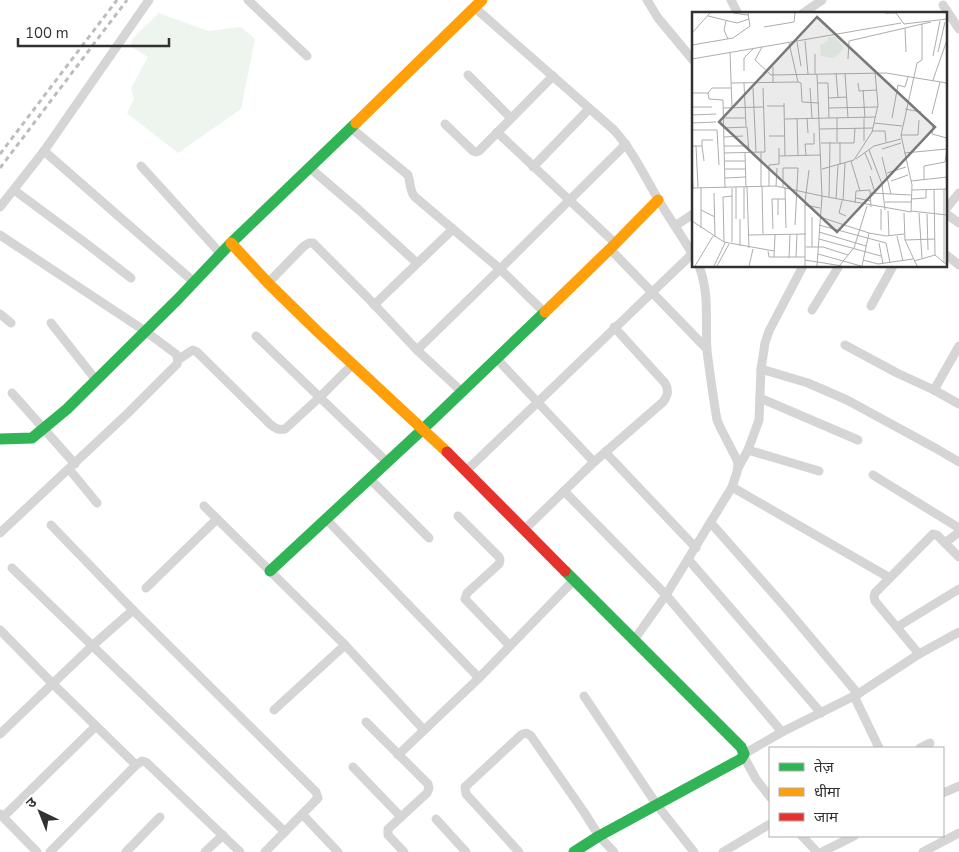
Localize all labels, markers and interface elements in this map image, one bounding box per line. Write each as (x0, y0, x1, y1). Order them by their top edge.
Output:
inset map (692, 12, 946, 268)
scale bar (18, 15, 169, 47)
text: 100 m (25, 23, 69, 43)
legend (769, 747, 944, 837)
text: तेज़ (814, 757, 835, 777)
text: धीमा (814, 782, 841, 802)
north arrow (15, 787, 65, 837)
text: उ (22, 793, 42, 813)
text: जाम (814, 807, 839, 827)

